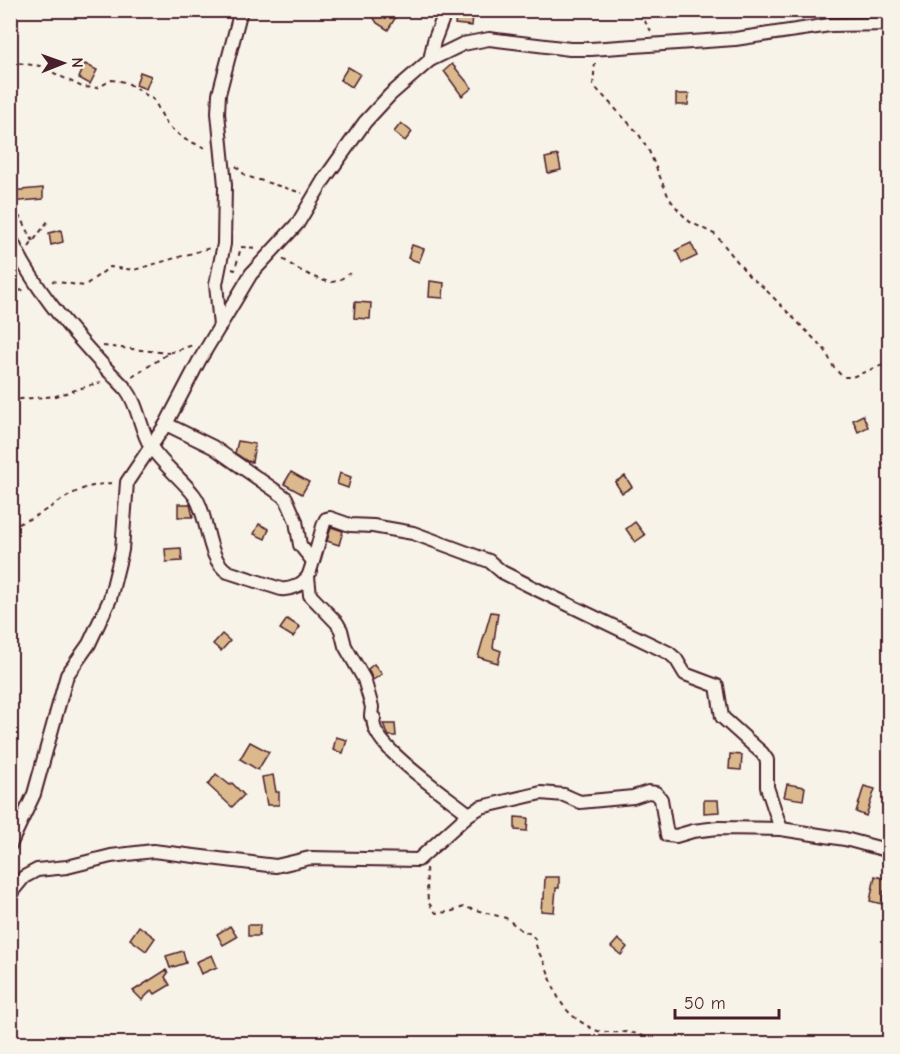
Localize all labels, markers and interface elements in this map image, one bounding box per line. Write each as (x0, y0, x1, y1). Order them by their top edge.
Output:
north arrow (33, 33, 93, 93)
text: N (68, 57, 86, 68)
scale bar (675, 982, 778, 1020)
text: 50 m (684, 993, 726, 1014)

